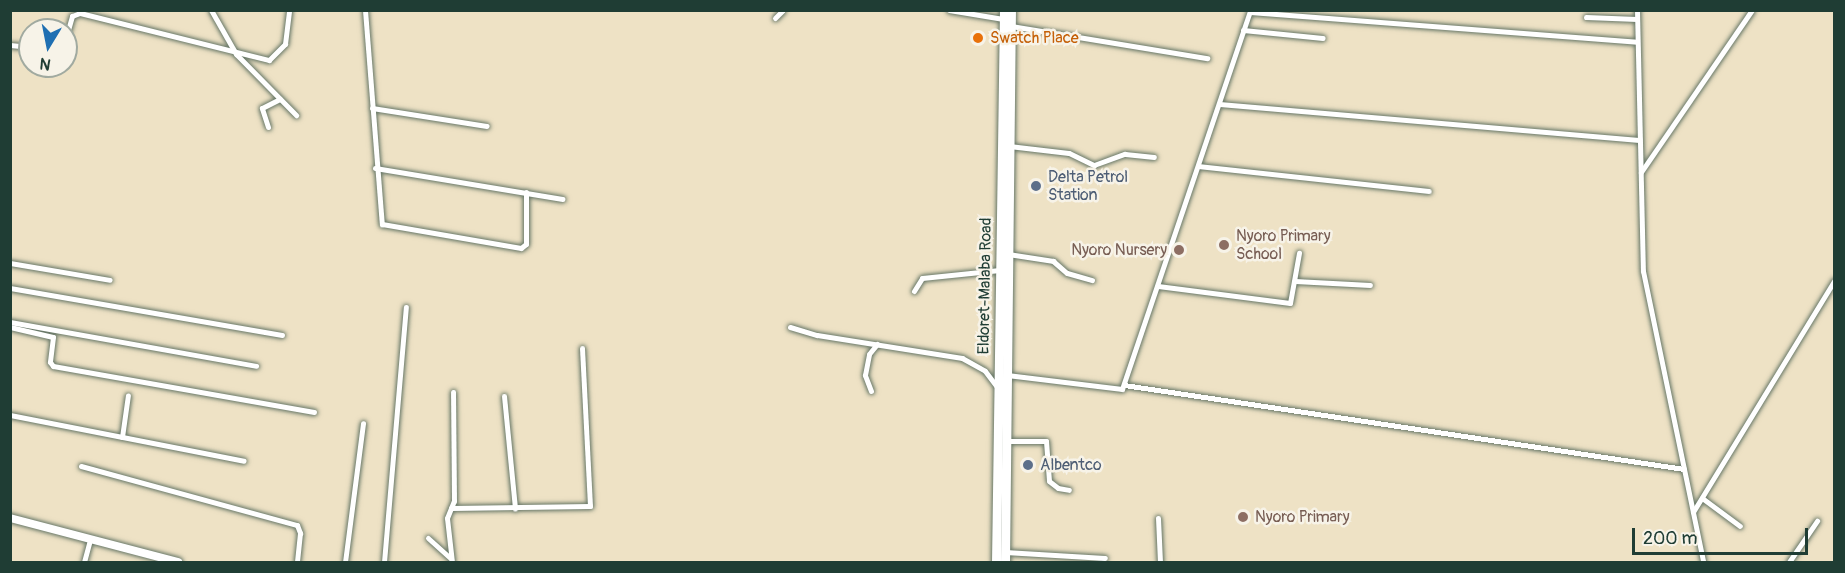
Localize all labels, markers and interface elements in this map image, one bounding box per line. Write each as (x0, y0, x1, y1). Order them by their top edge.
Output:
north arrow (18, 18, 78, 78)
place label: Swatch Place (990, 28, 1079, 48)
marker: Swatch Place (971, 31, 985, 45)
text: N (38, 53, 52, 75)
place label: Delta Petrol Station (1048, 167, 1128, 205)
marker: Delta Petrol Station (1029, 179, 1043, 193)
street label: Eldoret-Malaba Road (974, 217, 996, 355)
place label: Nyoro Primary School (1236, 226, 1331, 264)
marker: Nyoro Primary School (1217, 238, 1231, 252)
place label: Nyoro Nursery (1071, 240, 1167, 260)
marker: Nyoro Nursery (1172, 243, 1186, 257)
place label: Albentco (1040, 455, 1102, 475)
marker: Albentco (1021, 458, 1035, 472)
place label: Nyoro Primary (1255, 507, 1350, 527)
marker: Nyoro Primary (1236, 510, 1250, 524)
scale bar (1635, 516, 1810, 554)
text: 200 m (1643, 527, 1698, 550)

